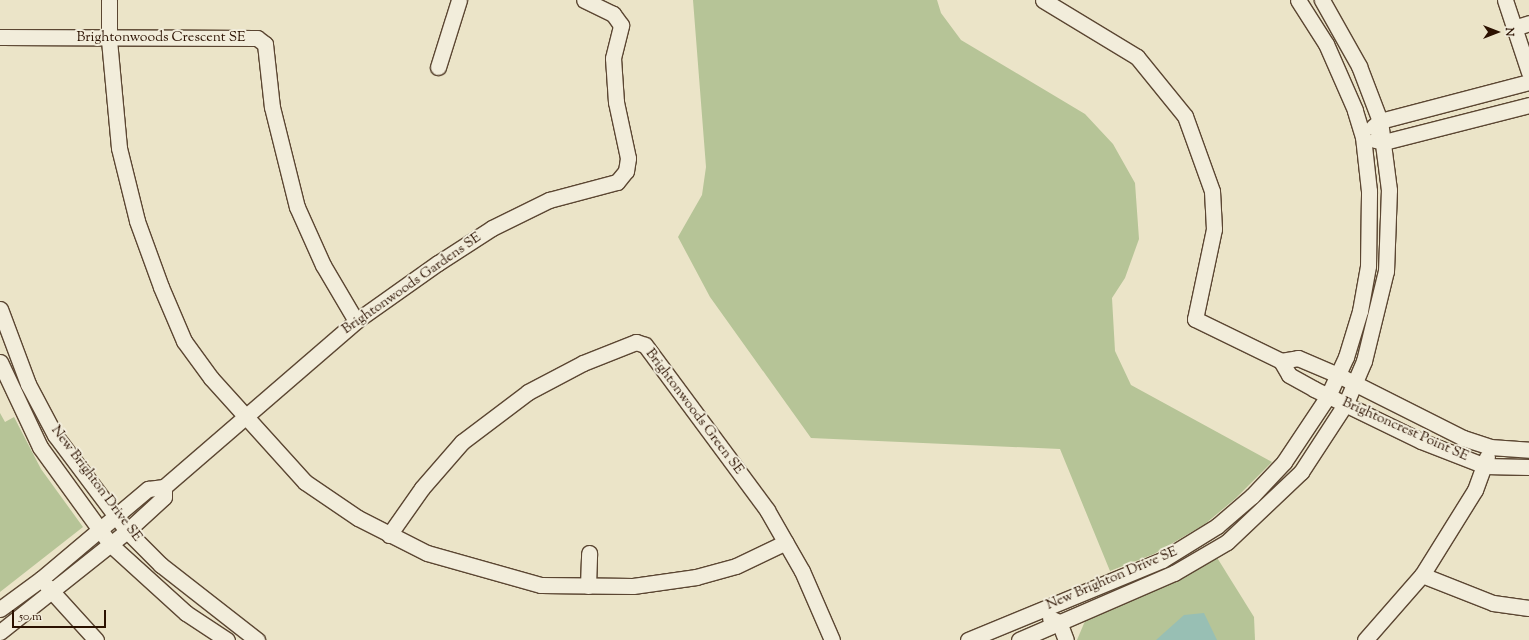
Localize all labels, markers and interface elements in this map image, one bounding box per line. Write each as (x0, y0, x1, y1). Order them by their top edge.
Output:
north arrow (1477, 12, 1517, 52)
text: N (1501, 28, 1517, 36)
street label: Brightonwoods Crescent SE (77, 30, 245, 46)
street label: Brightonwoods Gardens SE (339, 230, 485, 338)
street label: Brightonwoods Green SE (641, 346, 747, 478)
street label: Brightoncrest Point SE (1339, 395, 1471, 465)
street label: New Brighton Drive SE (47, 423, 145, 545)
street label: New Brighton Drive SE (1044, 544, 1180, 614)
scale bar (14, 602, 108, 628)
text: 50 m (19, 608, 42, 626)

